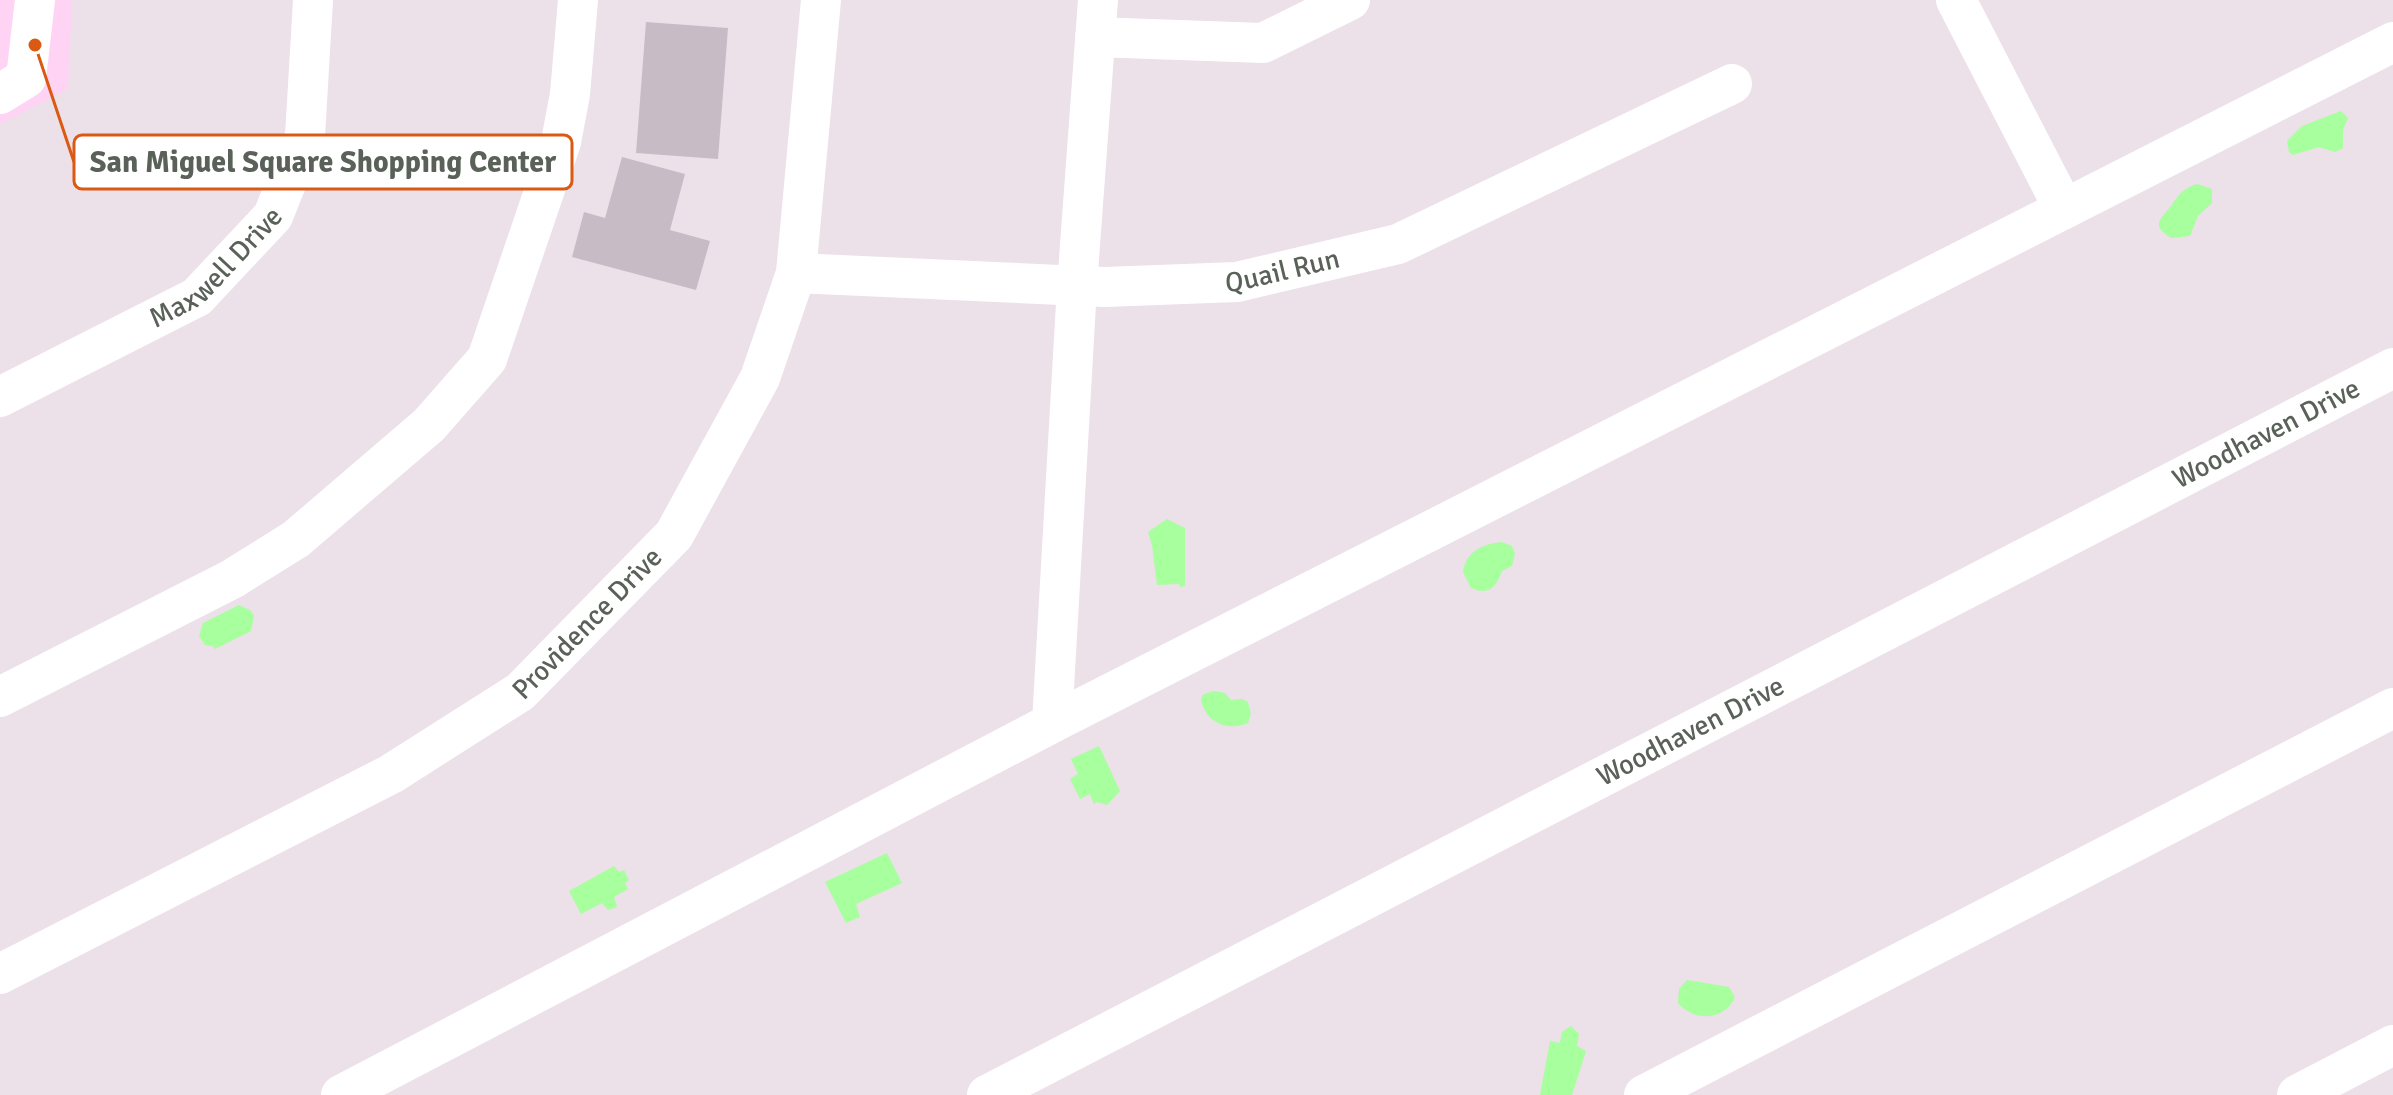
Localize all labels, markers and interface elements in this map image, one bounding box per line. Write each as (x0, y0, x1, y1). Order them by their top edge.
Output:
callout: San Miguel Square Shopping Center (74, 135, 572, 189)
text: San Miguel Square Shopping Center (90, 144, 556, 181)
street label: Maxwell Drive (144, 200, 290, 335)
street label: Quail Run (1225, 241, 1343, 299)
street label: Woodhaven Drive (2167, 371, 2366, 496)
street label: Providence Drive (505, 540, 669, 707)
street label: Woodhaven Drive (1591, 669, 1790, 794)

